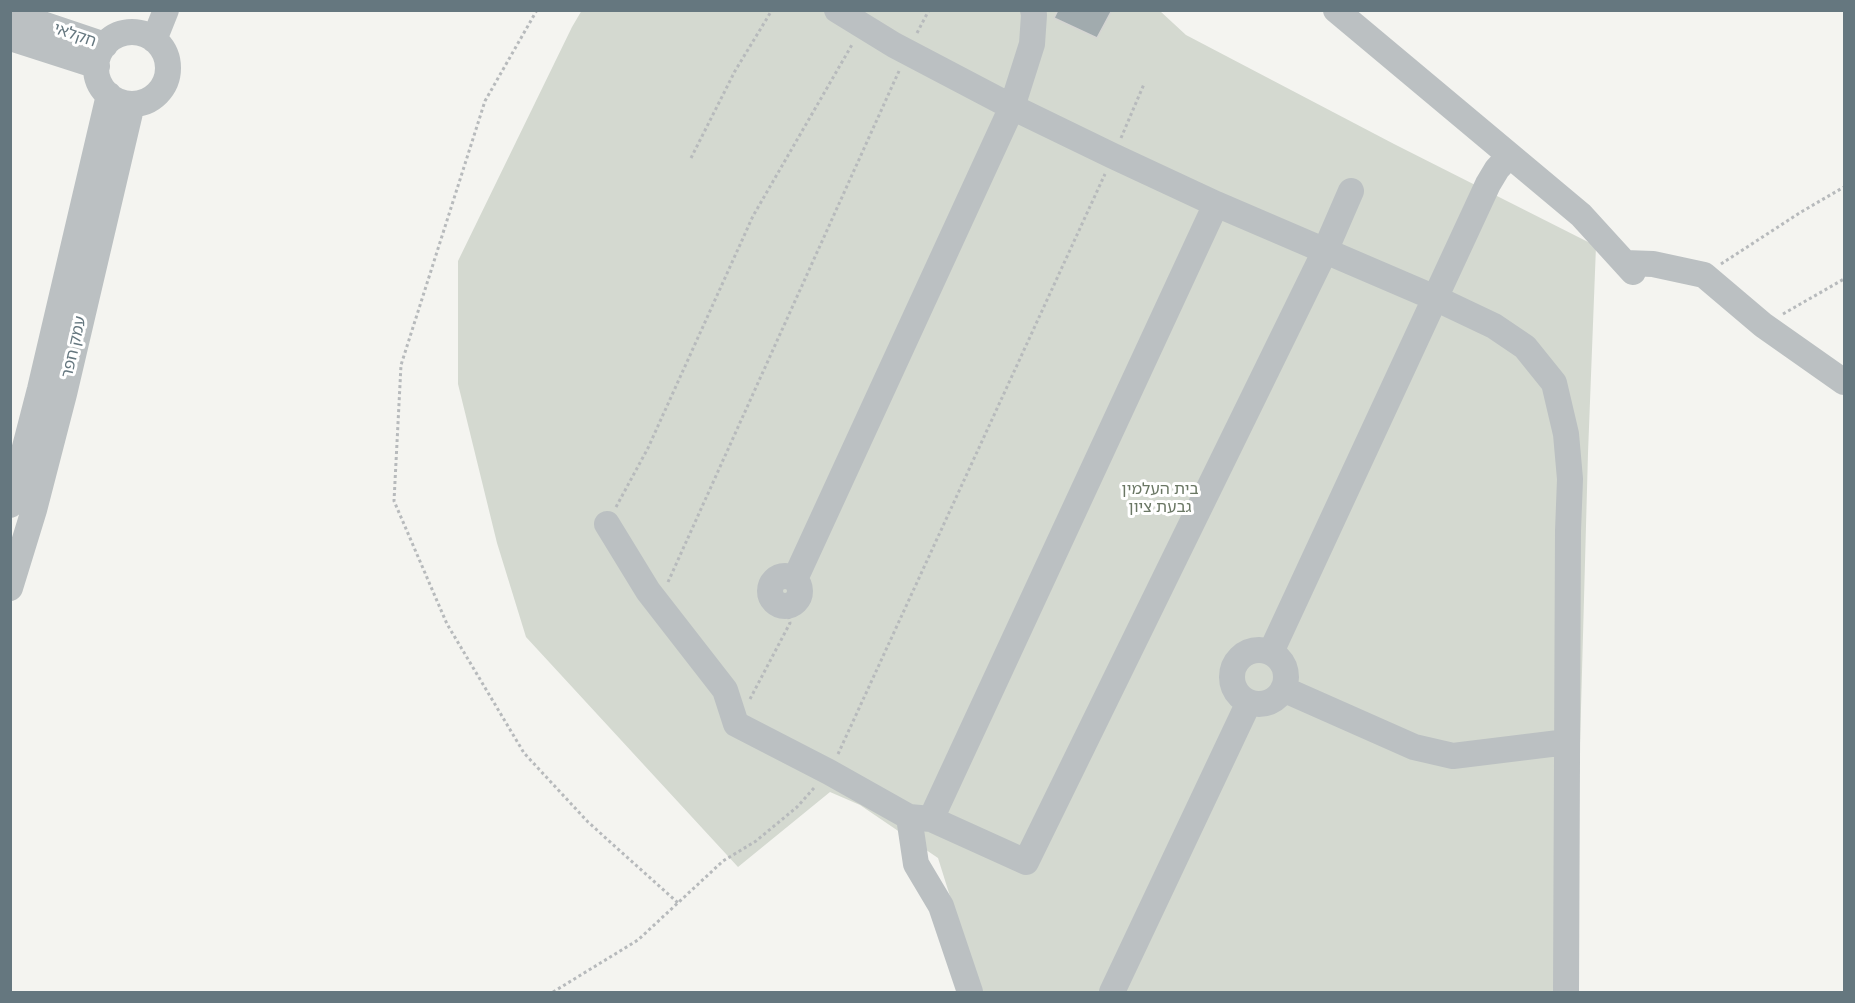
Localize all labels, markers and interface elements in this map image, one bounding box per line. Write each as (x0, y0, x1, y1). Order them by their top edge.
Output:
street label: חקלאי (51, 19, 99, 51)
street label: עמק חפר (58, 314, 90, 380)
park label: בית העלמין גבעת ציון (1121, 479, 1199, 517)

